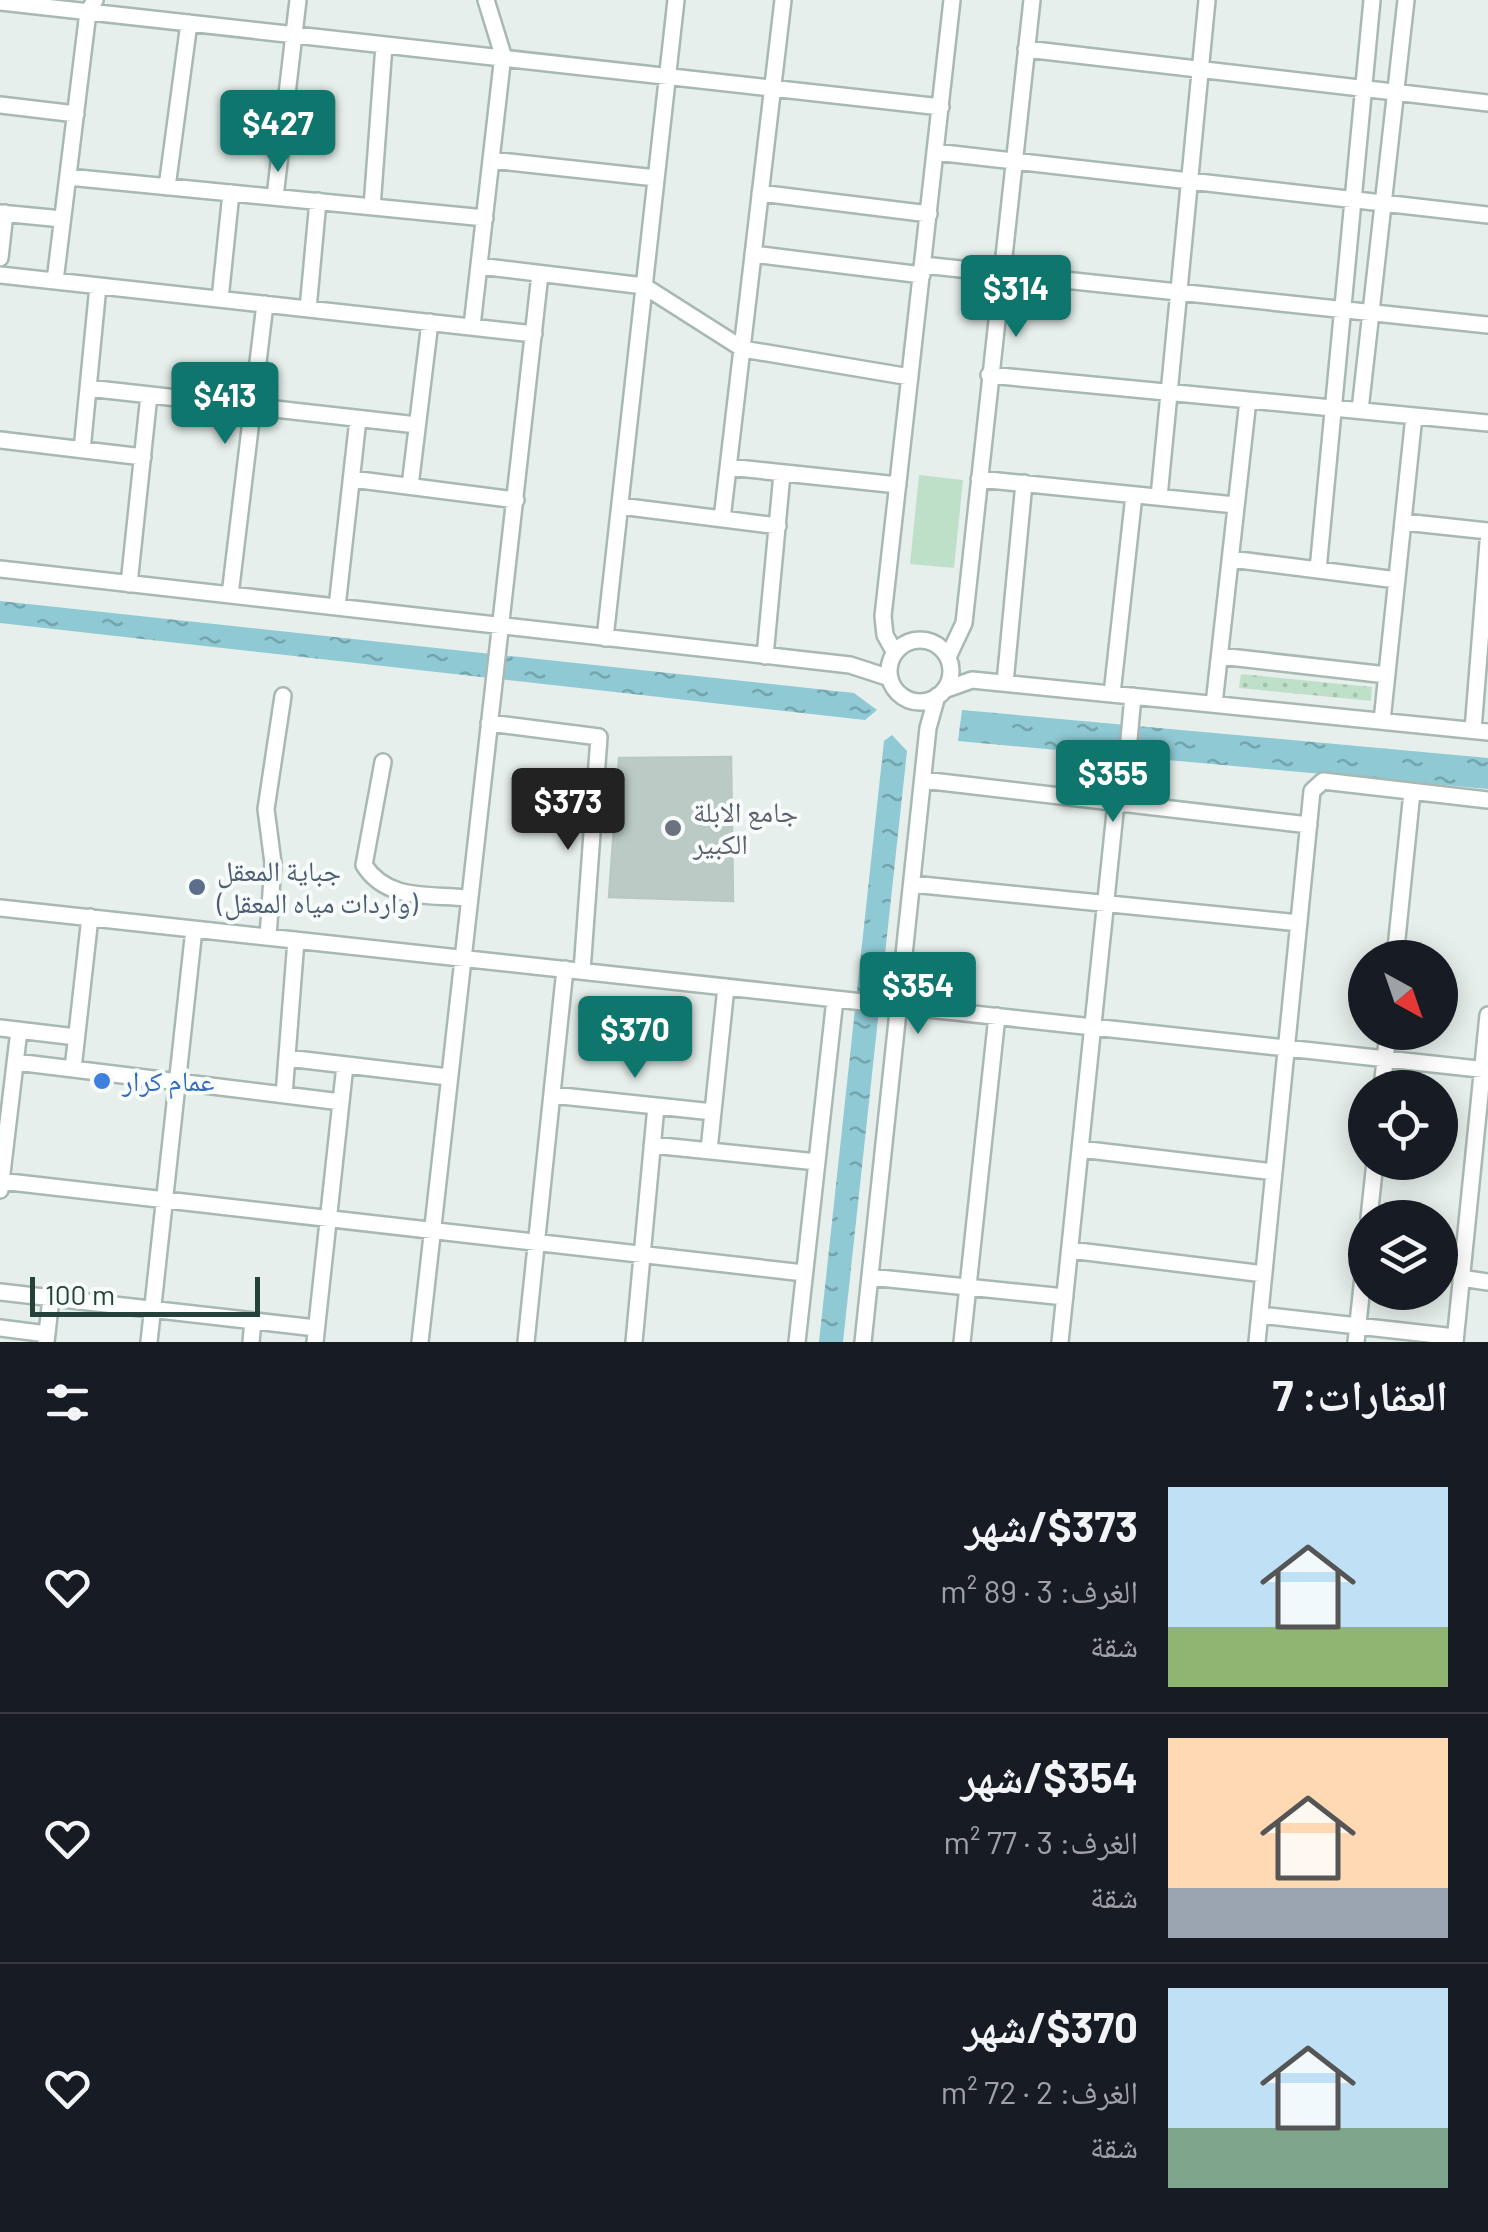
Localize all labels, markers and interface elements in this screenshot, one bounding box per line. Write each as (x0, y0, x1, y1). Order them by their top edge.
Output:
pin: $427 (219, 90, 337, 175)
text: $427 (242, 103, 314, 141)
pin: $314 (957, 255, 1075, 340)
text: $314 (983, 268, 1049, 306)
pin: $413 (166, 362, 284, 447)
text: $413 (193, 375, 257, 413)
pin: $355 (1054, 740, 1172, 825)
text: $355 (1078, 753, 1148, 791)
pin: $373 (509, 768, 627, 853)
text: $373 (534, 781, 602, 819)
place label: جامع الابلة الكبير (692, 794, 798, 860)
marker: جامع الابلة الكبير (662, 817, 684, 839)
place label: جباية المعقل (واردات مياه المعقل) (216, 853, 418, 921)
marker: جباية المعقل (واردات مياه المعقل) (186, 876, 208, 898)
north arrow (1348, 940, 1458, 1050)
map controls (1348, 940, 1458, 1310)
pin: $354 (859, 952, 977, 1037)
text: $354 (882, 965, 954, 1003)
pin: $370 (576, 996, 694, 1081)
text: $370 (600, 1009, 670, 1047)
place label: عمام كرار (121, 1063, 214, 1100)
marker: عمام كرار (91, 1070, 113, 1092)
button: locate (1348, 1070, 1458, 1180)
button: layers (1348, 1200, 1458, 1310)
scale bar (30, 1272, 260, 1316)
text: 100 m (45, 1277, 115, 1311)
text: العقارات: 7 (1273, 1369, 1448, 1419)
icon: filters (40, 1375, 95, 1430)
text: $373/شهر (965, 1500, 1138, 1550)
icon: home (1248, 1527, 1368, 1647)
icon: heart (40, 1560, 95, 1615)
text: الغرف: 3 · 89 m² (940, 1571, 1138, 1609)
text: شقة (1090, 1625, 1138, 1663)
text: $354/شهر (961, 1751, 1138, 1801)
icon: home (1248, 1778, 1368, 1898)
icon: heart (40, 1811, 95, 1866)
text: الغرف: 3 · 77 m² (943, 1822, 1138, 1860)
text: شقة (1090, 1876, 1138, 1914)
text: $370/شهر (964, 2001, 1138, 2051)
icon: home (1248, 2028, 1368, 2148)
icon: heart (40, 2061, 95, 2116)
text: الغرف: 2 · 72 m² (941, 2072, 1138, 2110)
text: شقة (1090, 2126, 1138, 2164)

